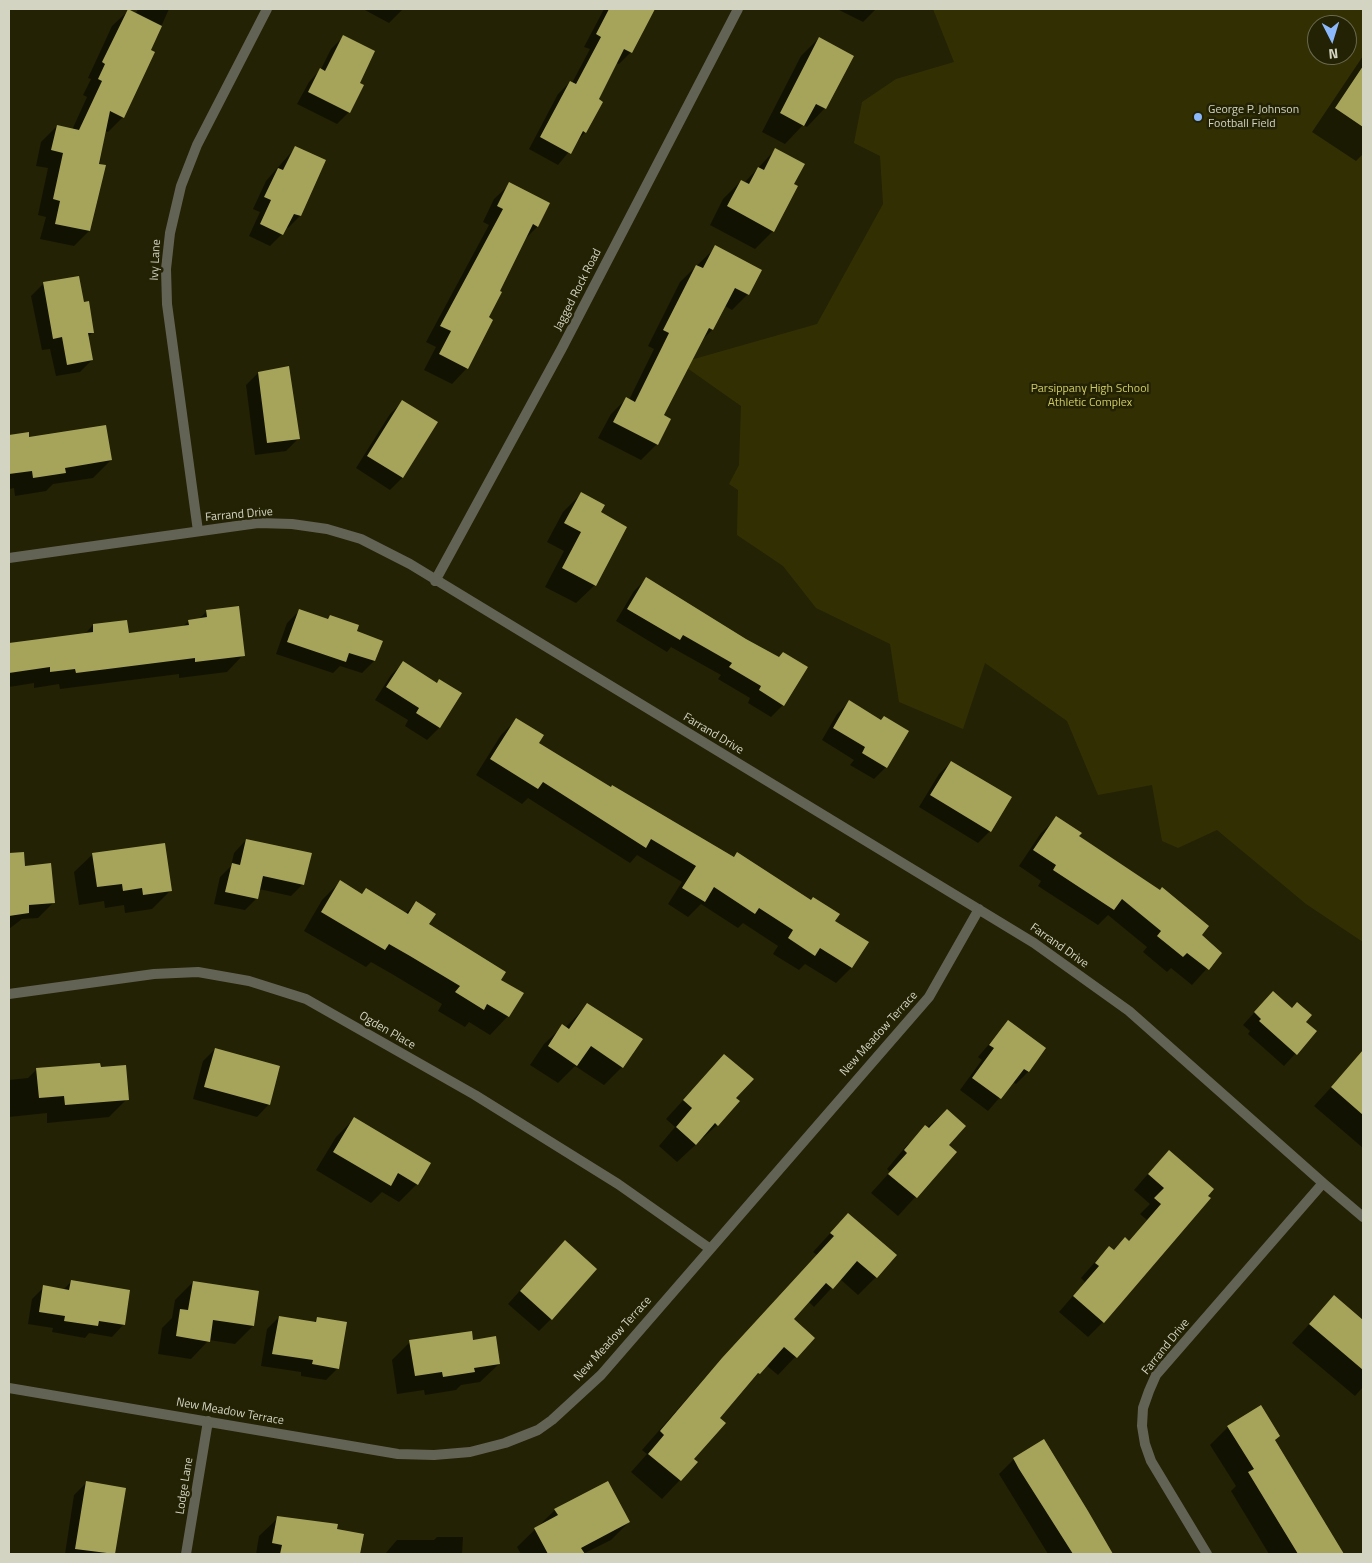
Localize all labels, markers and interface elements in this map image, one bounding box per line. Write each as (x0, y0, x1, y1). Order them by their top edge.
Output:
north arrow (1307, 15, 1357, 65)
text: N (1328, 44, 1339, 65)
place label: George P. Johnson Football Field (1208, 103, 1299, 131)
marker: George P. Johnson Football Field (1192, 111, 1204, 123)
street label: Ivy Lane (148, 239, 164, 281)
street label: Jagged Rock Road (551, 247, 605, 333)
park label: Parsippany High School Athletic Complex (1031, 382, 1149, 410)
street label: Farrand Drive (205, 505, 273, 525)
street label: Farrand Drive (680, 710, 746, 758)
street label: Farrand Drive (1027, 921, 1091, 971)
street label: New Meadow Terrace (837, 989, 921, 1079)
street label: Ogden Place (356, 1009, 418, 1053)
street label: New Meadow Terrace (571, 1294, 655, 1384)
street label: Farrand Drive (1139, 1316, 1193, 1378)
street label: New Meadow Terrace (175, 1395, 285, 1429)
street label: Lodge Lane (173, 1456, 197, 1516)

